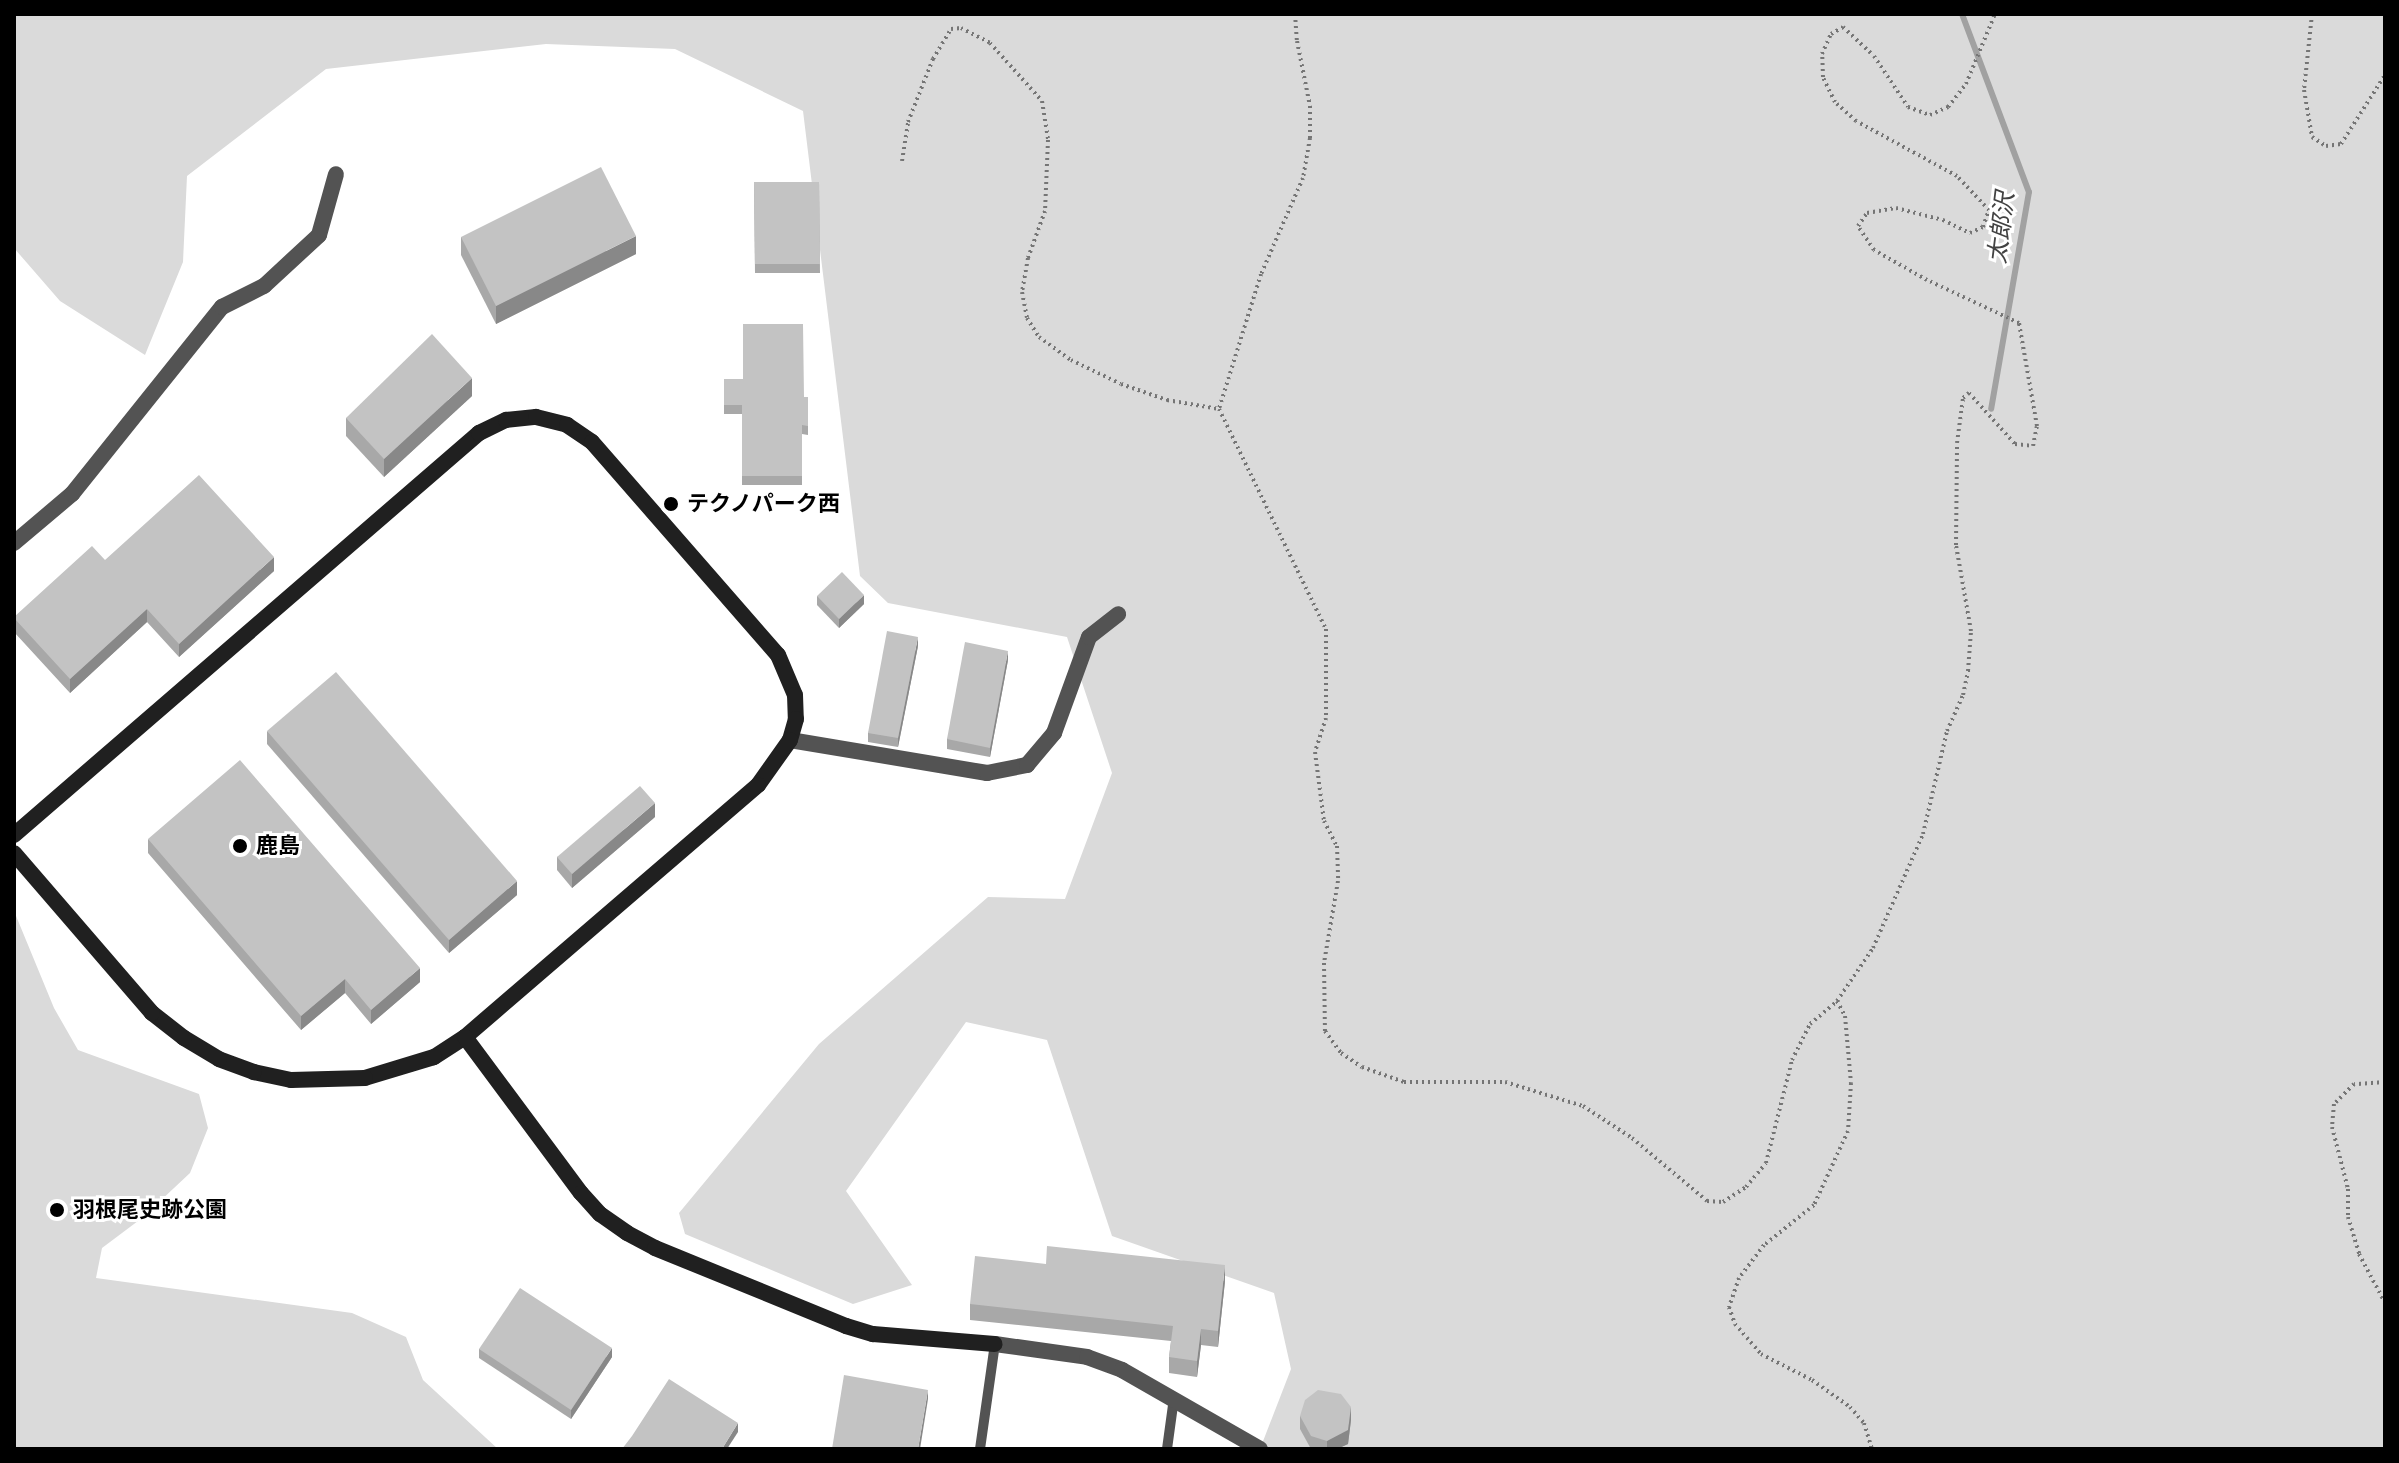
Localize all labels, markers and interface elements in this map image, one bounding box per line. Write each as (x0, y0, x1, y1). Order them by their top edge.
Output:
water label: 太郎沢 (1983, 191, 2021, 265)
place label: テクノパーク西 (687, 491, 841, 517)
marker: テクノパーク西 (662, 495, 680, 513)
place label: 鹿島 (256, 833, 300, 859)
marker: 鹿島 (231, 837, 249, 855)
place label: 羽根尾史跡公園 (73, 1197, 227, 1223)
marker: 羽根尾史跡公園 (48, 1201, 66, 1219)

